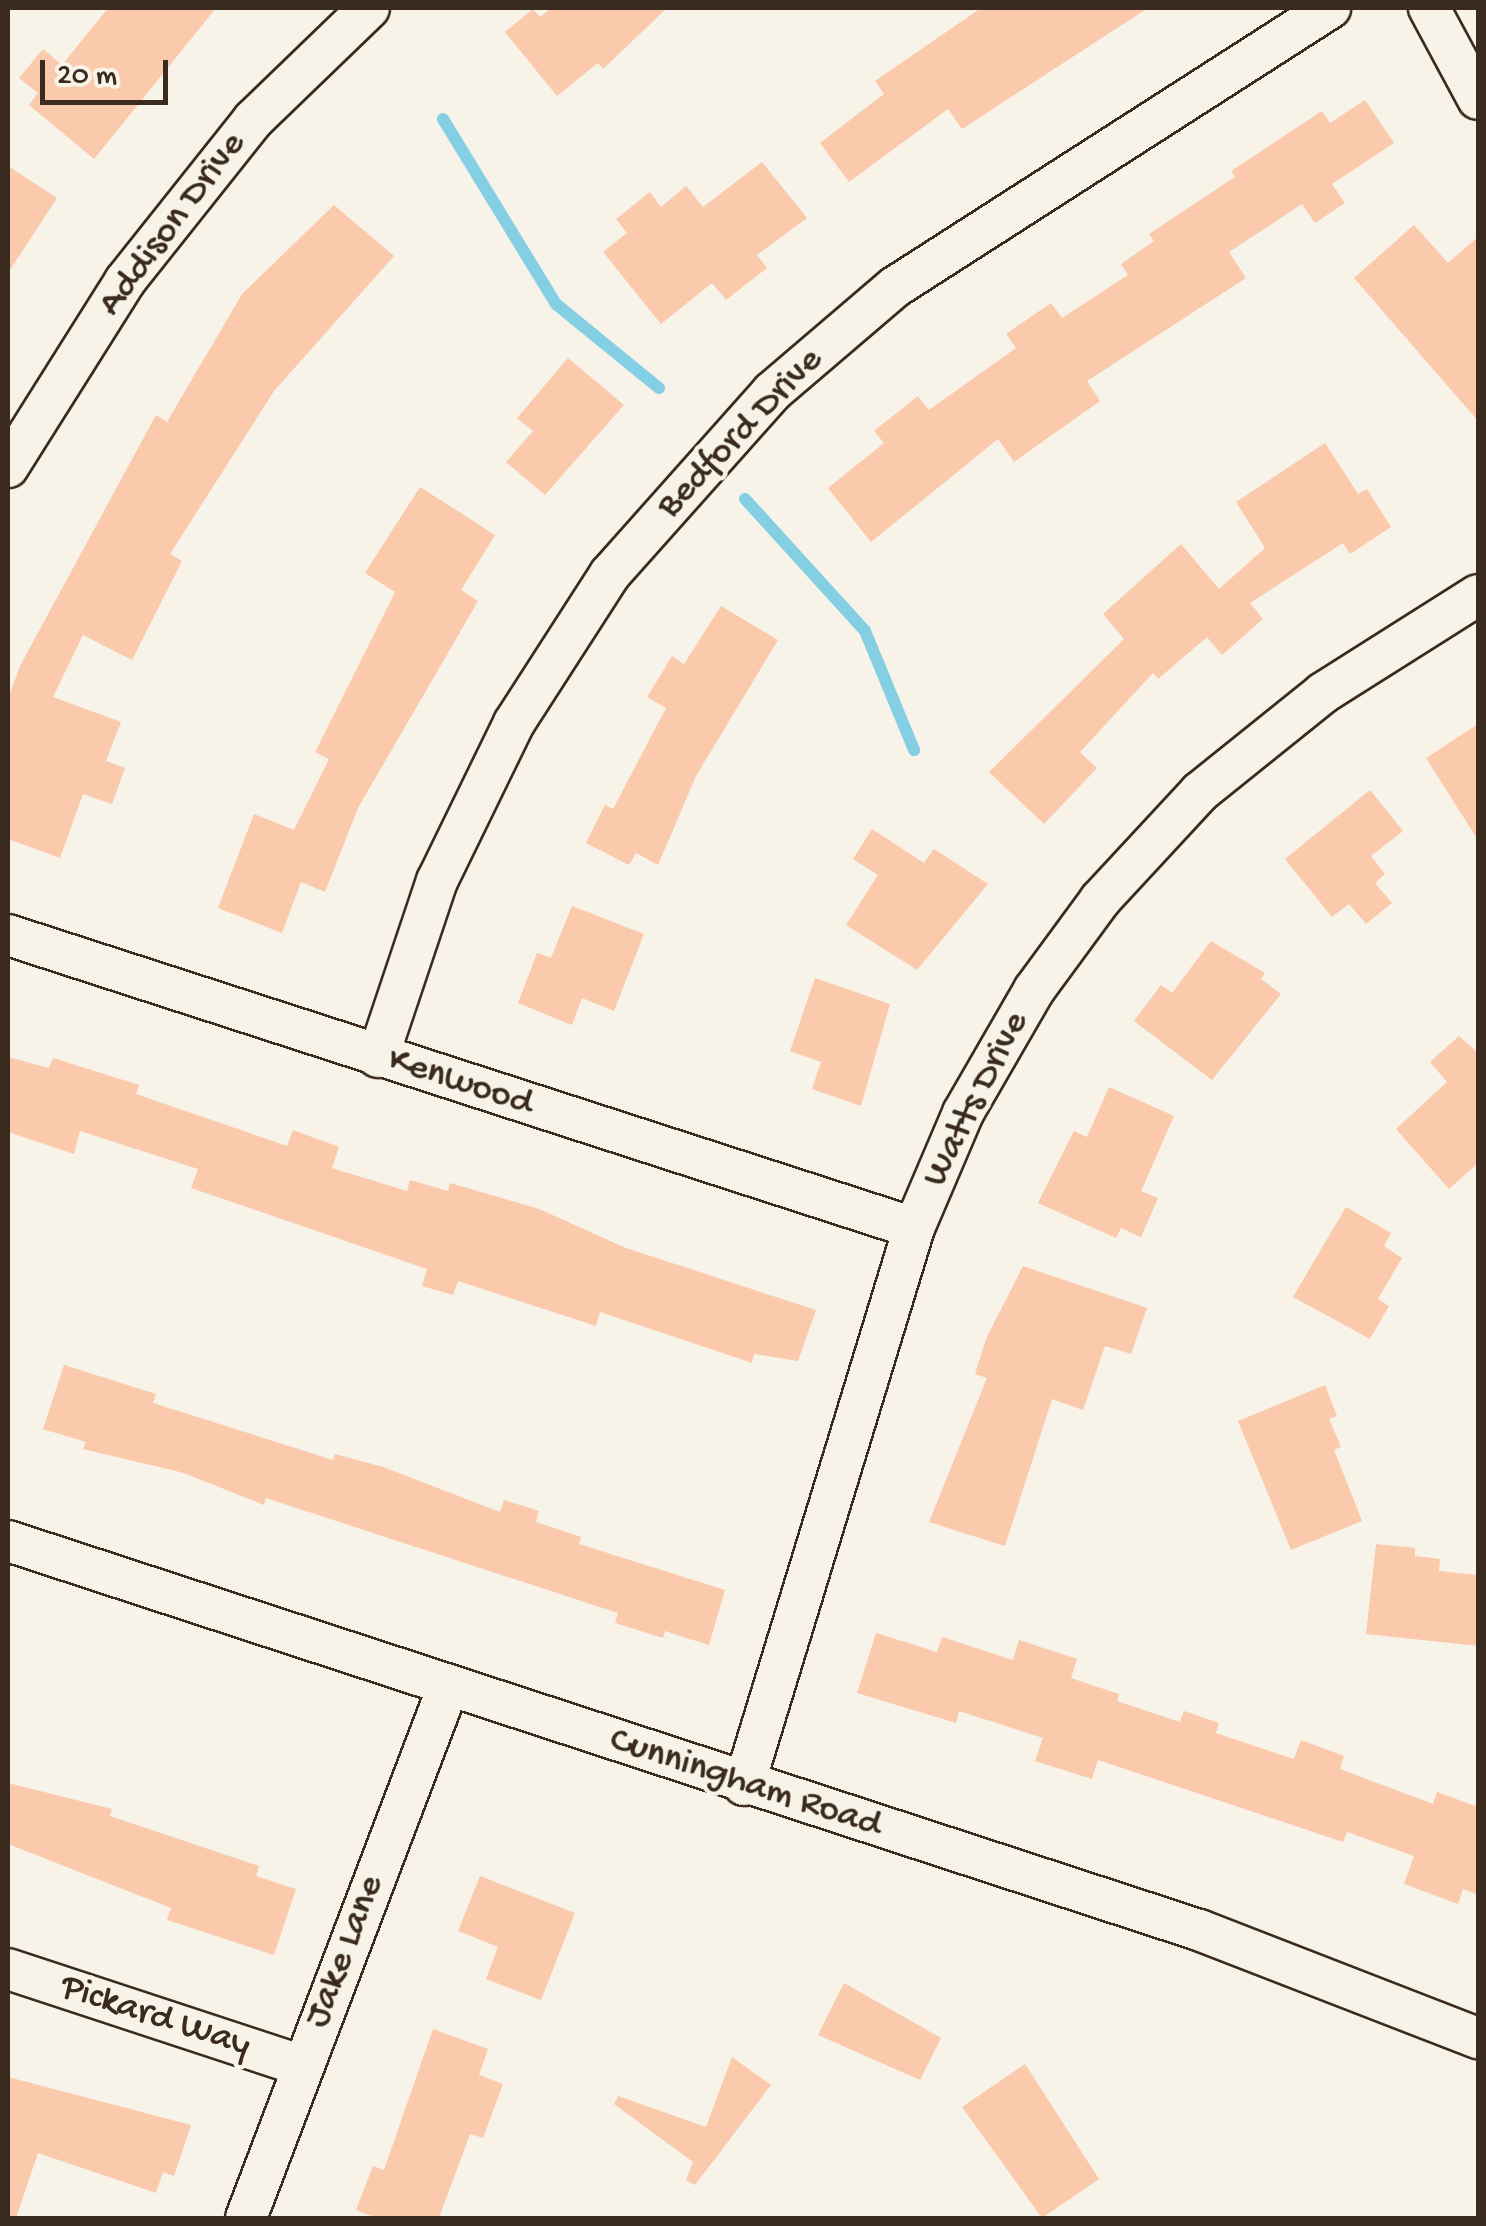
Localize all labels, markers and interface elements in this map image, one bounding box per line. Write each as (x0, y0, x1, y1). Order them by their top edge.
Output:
scale bar (45, 40, 172, 102)
text: 20 m (57, 60, 117, 95)
street label: Addison Drive (89, 124, 257, 326)
street label: Bedford Drive (648, 339, 834, 529)
street label: Watts Drive (914, 1005, 1040, 1195)
street label: Kenwood (382, 1038, 538, 1128)
street label: Cunningham Road (603, 1719, 887, 1849)
street label: Jake Lane (296, 1869, 396, 2035)
street label: Pickard Way (54, 1966, 256, 2070)

